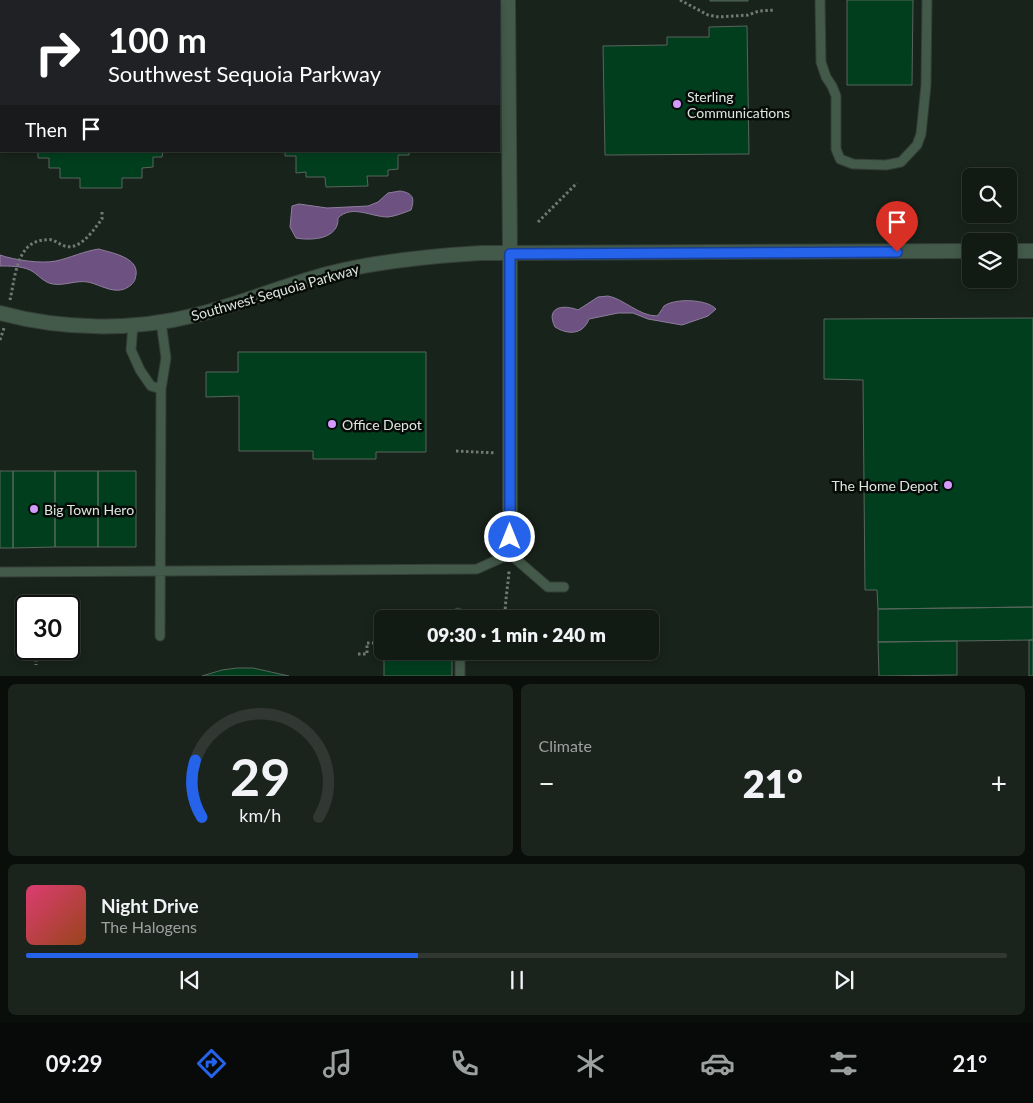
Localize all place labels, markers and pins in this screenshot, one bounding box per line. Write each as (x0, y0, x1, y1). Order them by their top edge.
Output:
place label: Sterling Communications (687, 88, 790, 121)
marker: Sterling Communications (671, 98, 683, 110)
pin (876, 201, 918, 252)
place label: Office Depot (342, 416, 422, 433)
marker: Office Depot (326, 418, 338, 430)
place label: The Home Depot (832, 477, 938, 494)
marker: The Home Depot (942, 479, 954, 491)
place label: Big Town Hero (44, 501, 134, 518)
marker: Big Town Hero (28, 503, 40, 515)

